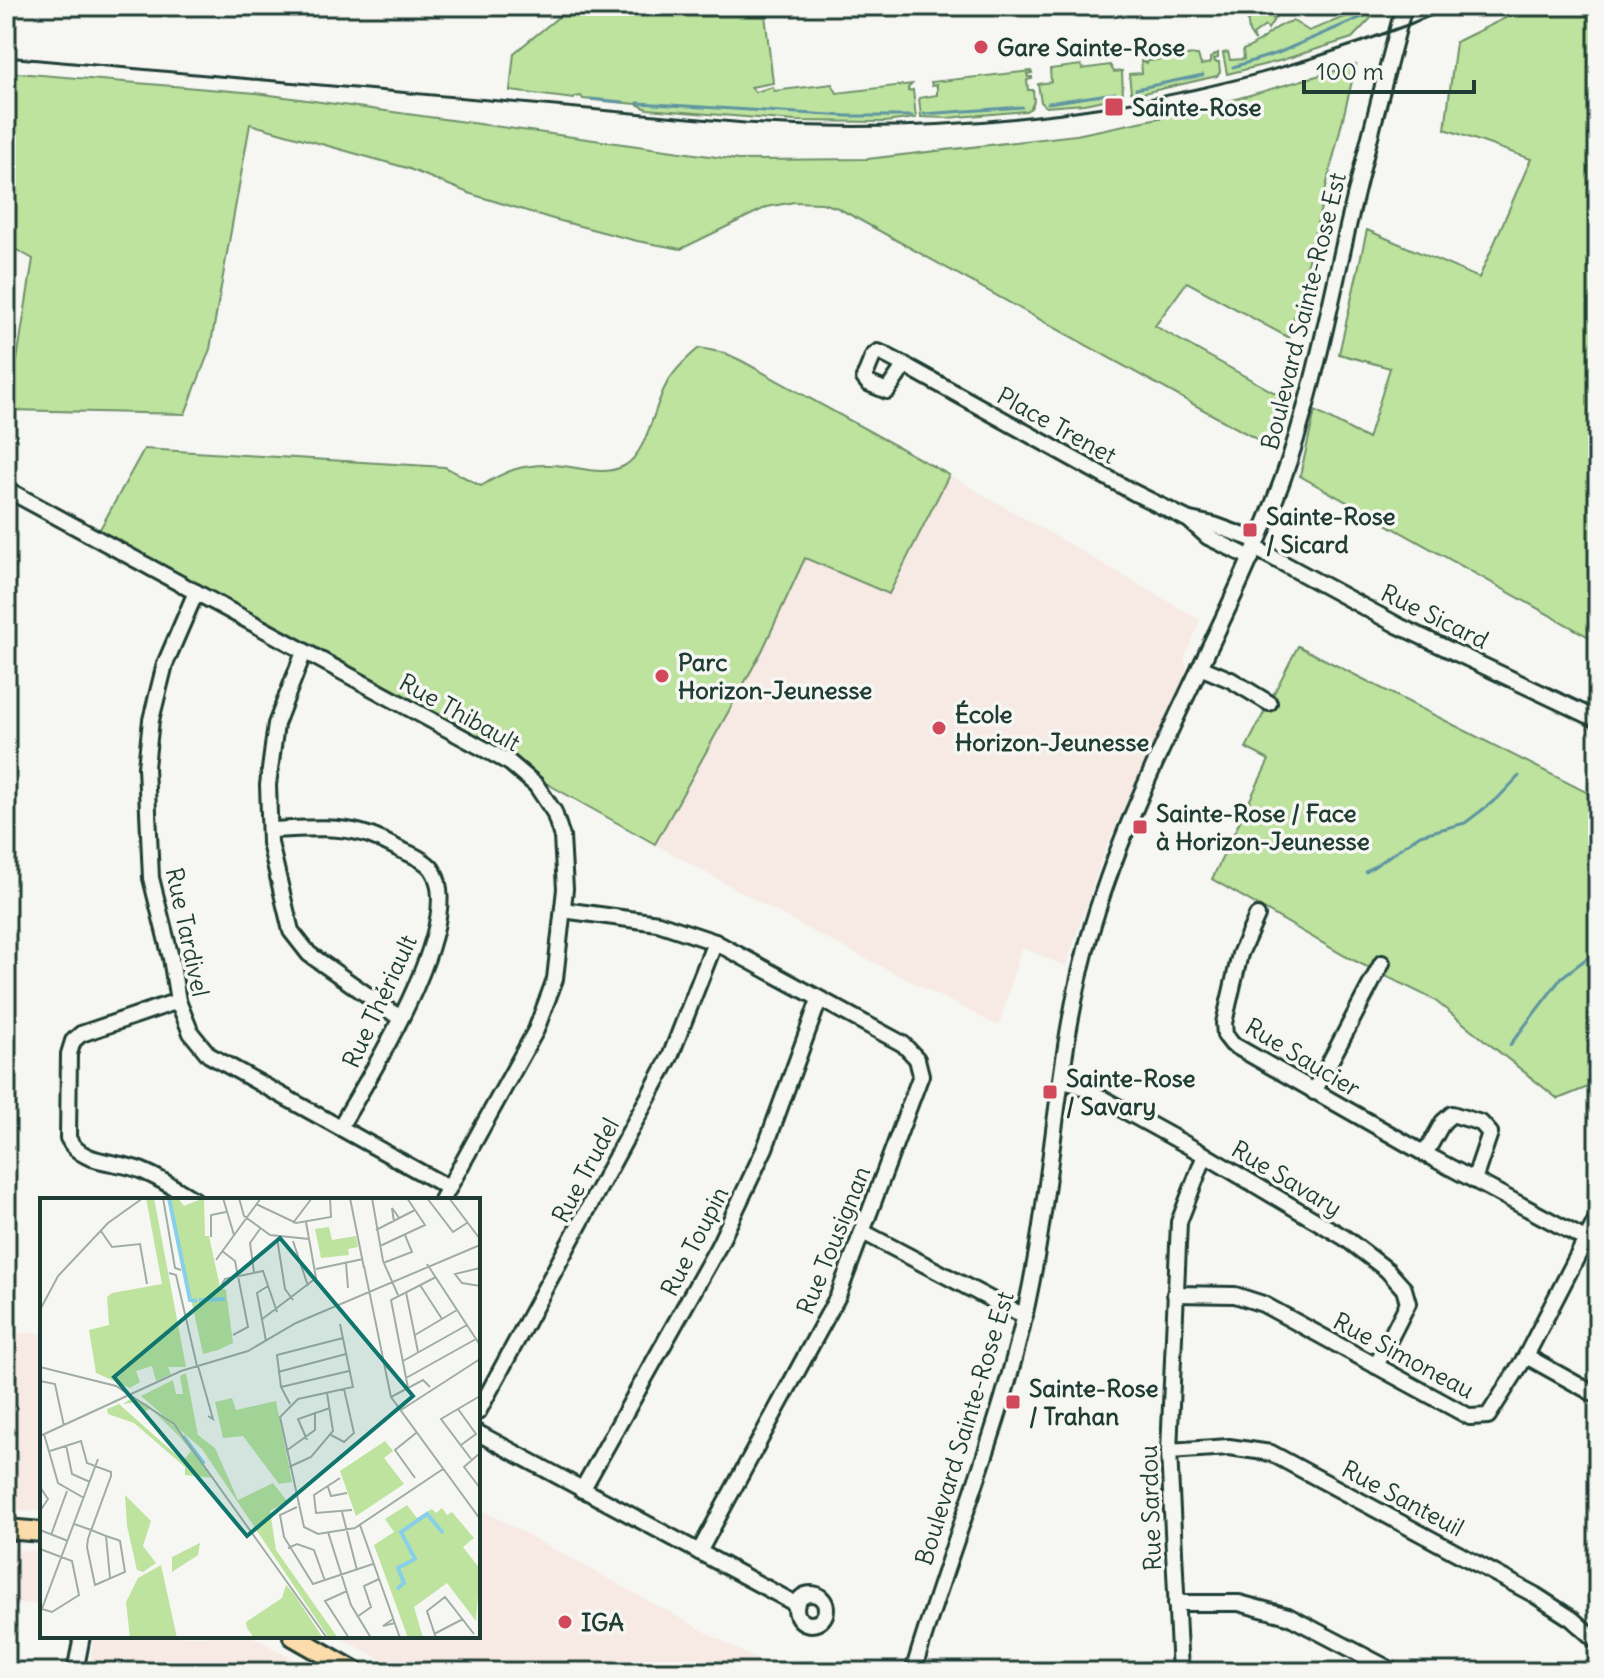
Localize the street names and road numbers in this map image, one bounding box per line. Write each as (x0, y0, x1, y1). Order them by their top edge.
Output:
street label: Boulevard Sainte-Rose Est (1254, 169, 1352, 453)
street label: Place Trenet (992, 380, 1122, 470)
street label: Rue Sicard (1376, 577, 1494, 655)
street label: Rue Thibault (394, 666, 526, 758)
street label: Rue Tardivel (160, 865, 216, 999)
street label: Rue Thériault (335, 930, 423, 1072)
street label: Rue Saucier (1240, 1011, 1366, 1103)
street label: Rue Trudel (545, 1112, 625, 1228)
street label: Rue Savary (1226, 1133, 1348, 1223)
street label: Rue Tousignan (790, 1161, 876, 1319)
street label: Rue Toupin (654, 1181, 734, 1301)
street label: Boulevard Sainte-Rose Est (908, 1288, 1020, 1568)
street label: Rue Simoneau (1328, 1305, 1480, 1405)
street label: Rue Sardou (1133, 1445, 1167, 1571)
street label: Rue Santeuil (1337, 1453, 1469, 1543)

